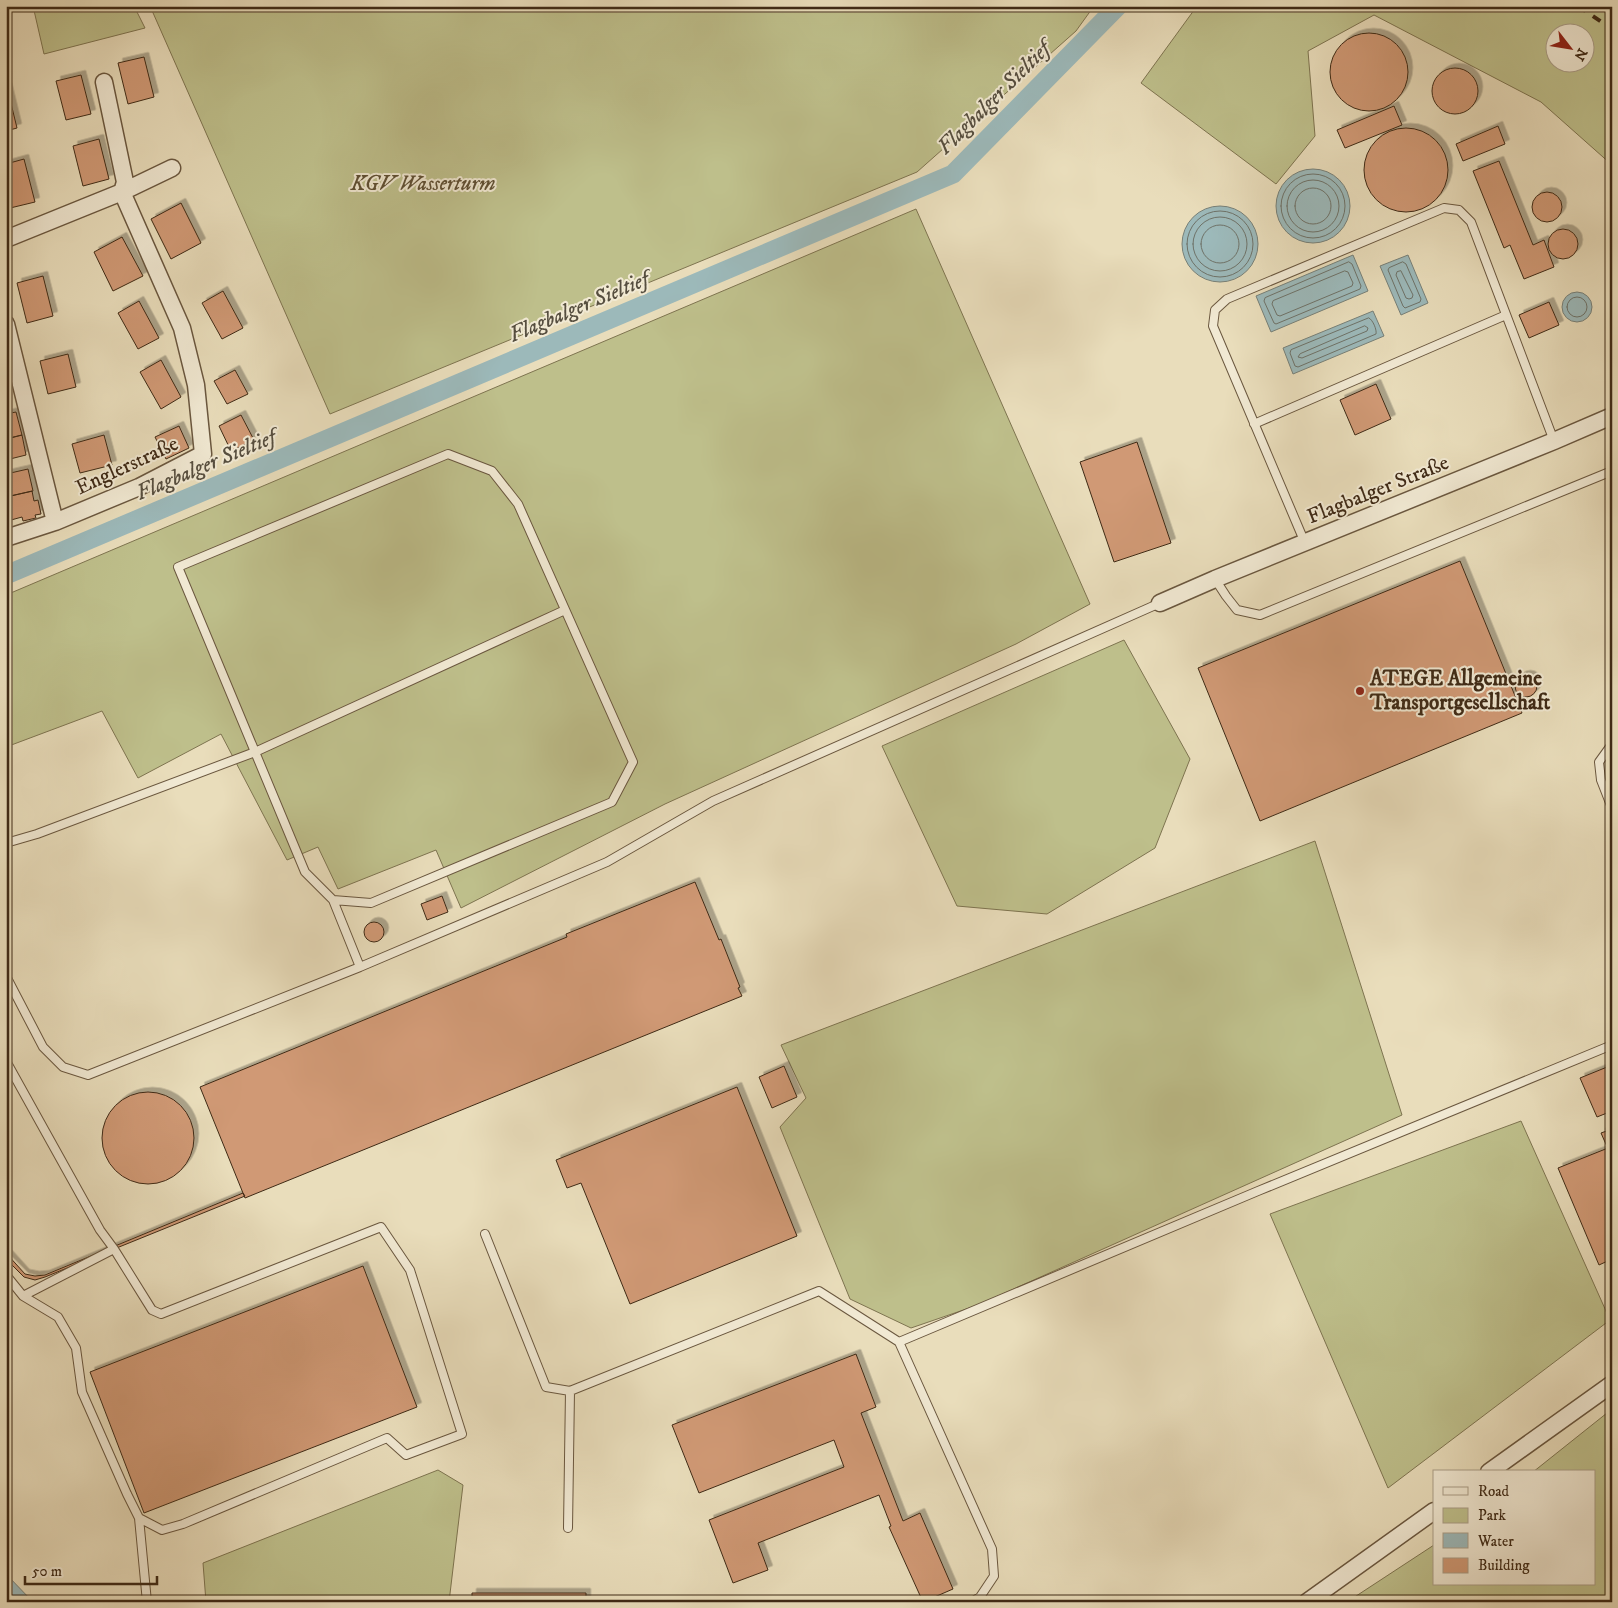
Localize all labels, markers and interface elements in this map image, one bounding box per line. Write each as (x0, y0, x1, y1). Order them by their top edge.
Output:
north arrow (1546, 22, 1596, 72)
water label: Flagbalger Sieltief (931, 32, 1060, 161)
text: N (1569, 45, 1591, 64)
park label: KGV Wasserturm (350, 171, 495, 197)
water label: Flagbalger Sieltief (505, 263, 658, 349)
water label: Flagbalger Sieltief (132, 421, 285, 507)
street label: Englerstraße (71, 431, 183, 501)
street label: Flagbalger Straße (1303, 450, 1453, 530)
place label: ATEGE Allgemeine Transportgesellschaft (1369, 666, 1551, 716)
marker: ATEGE Allgemeine Transportgesellschaft (1354, 685, 1366, 697)
legend (1433, 1470, 1596, 1586)
text: Road (1478, 1482, 1510, 1501)
text: Park (1478, 1506, 1507, 1525)
text: Water (1477, 1532, 1514, 1551)
scale bar (25, 1553, 158, 1585)
text: Building (1478, 1556, 1530, 1575)
text: 50 m (32, 1562, 62, 1581)

